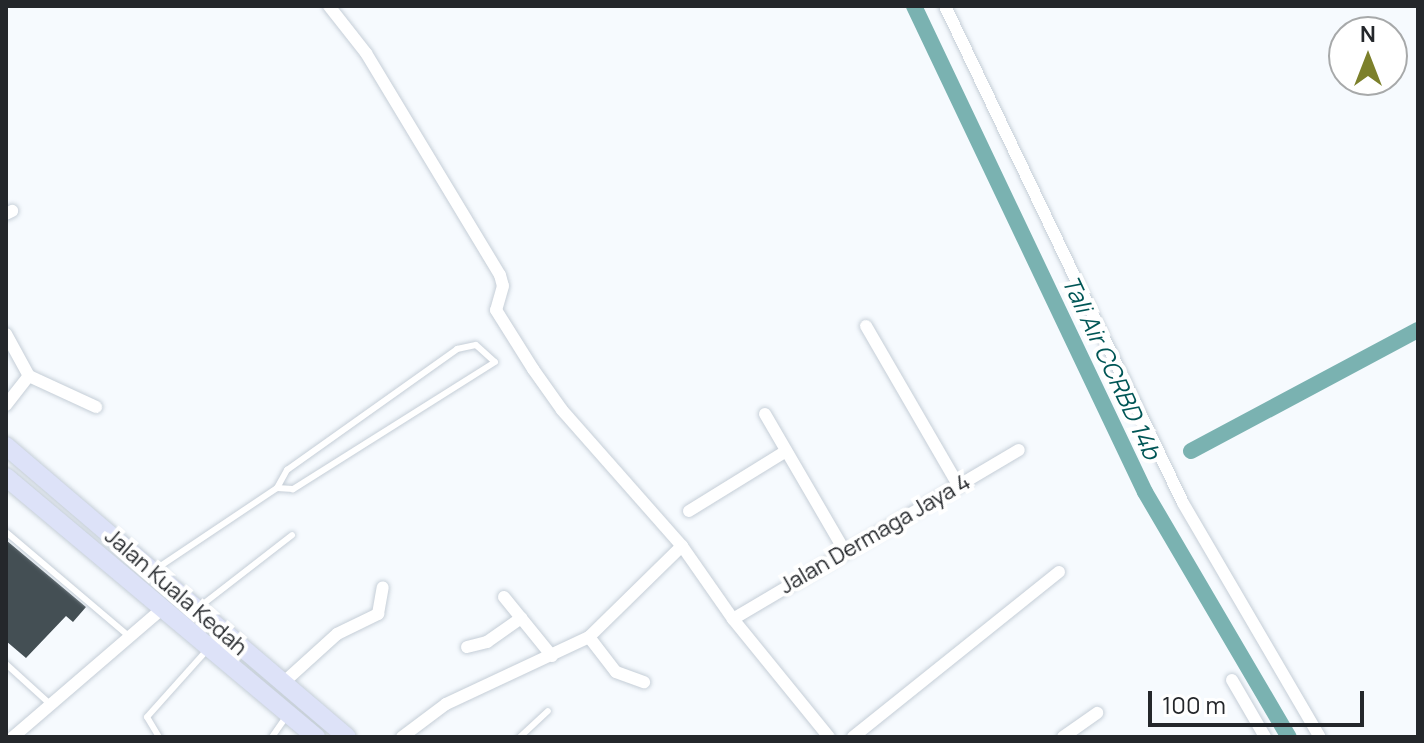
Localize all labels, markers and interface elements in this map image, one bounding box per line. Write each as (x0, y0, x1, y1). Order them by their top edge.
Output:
north arrow (1328, 16, 1408, 96)
text: N (1360, 19, 1376, 49)
water label: Tali Air CCRBD 14b (1057, 271, 1167, 463)
street label: Jalan Dermaga Jaya 4 (775, 469, 975, 599)
street label: Jalan Kuala Kedah (99, 523, 253, 661)
scale bar (1152, 675, 1368, 725)
text: 100 m (1162, 688, 1226, 721)

